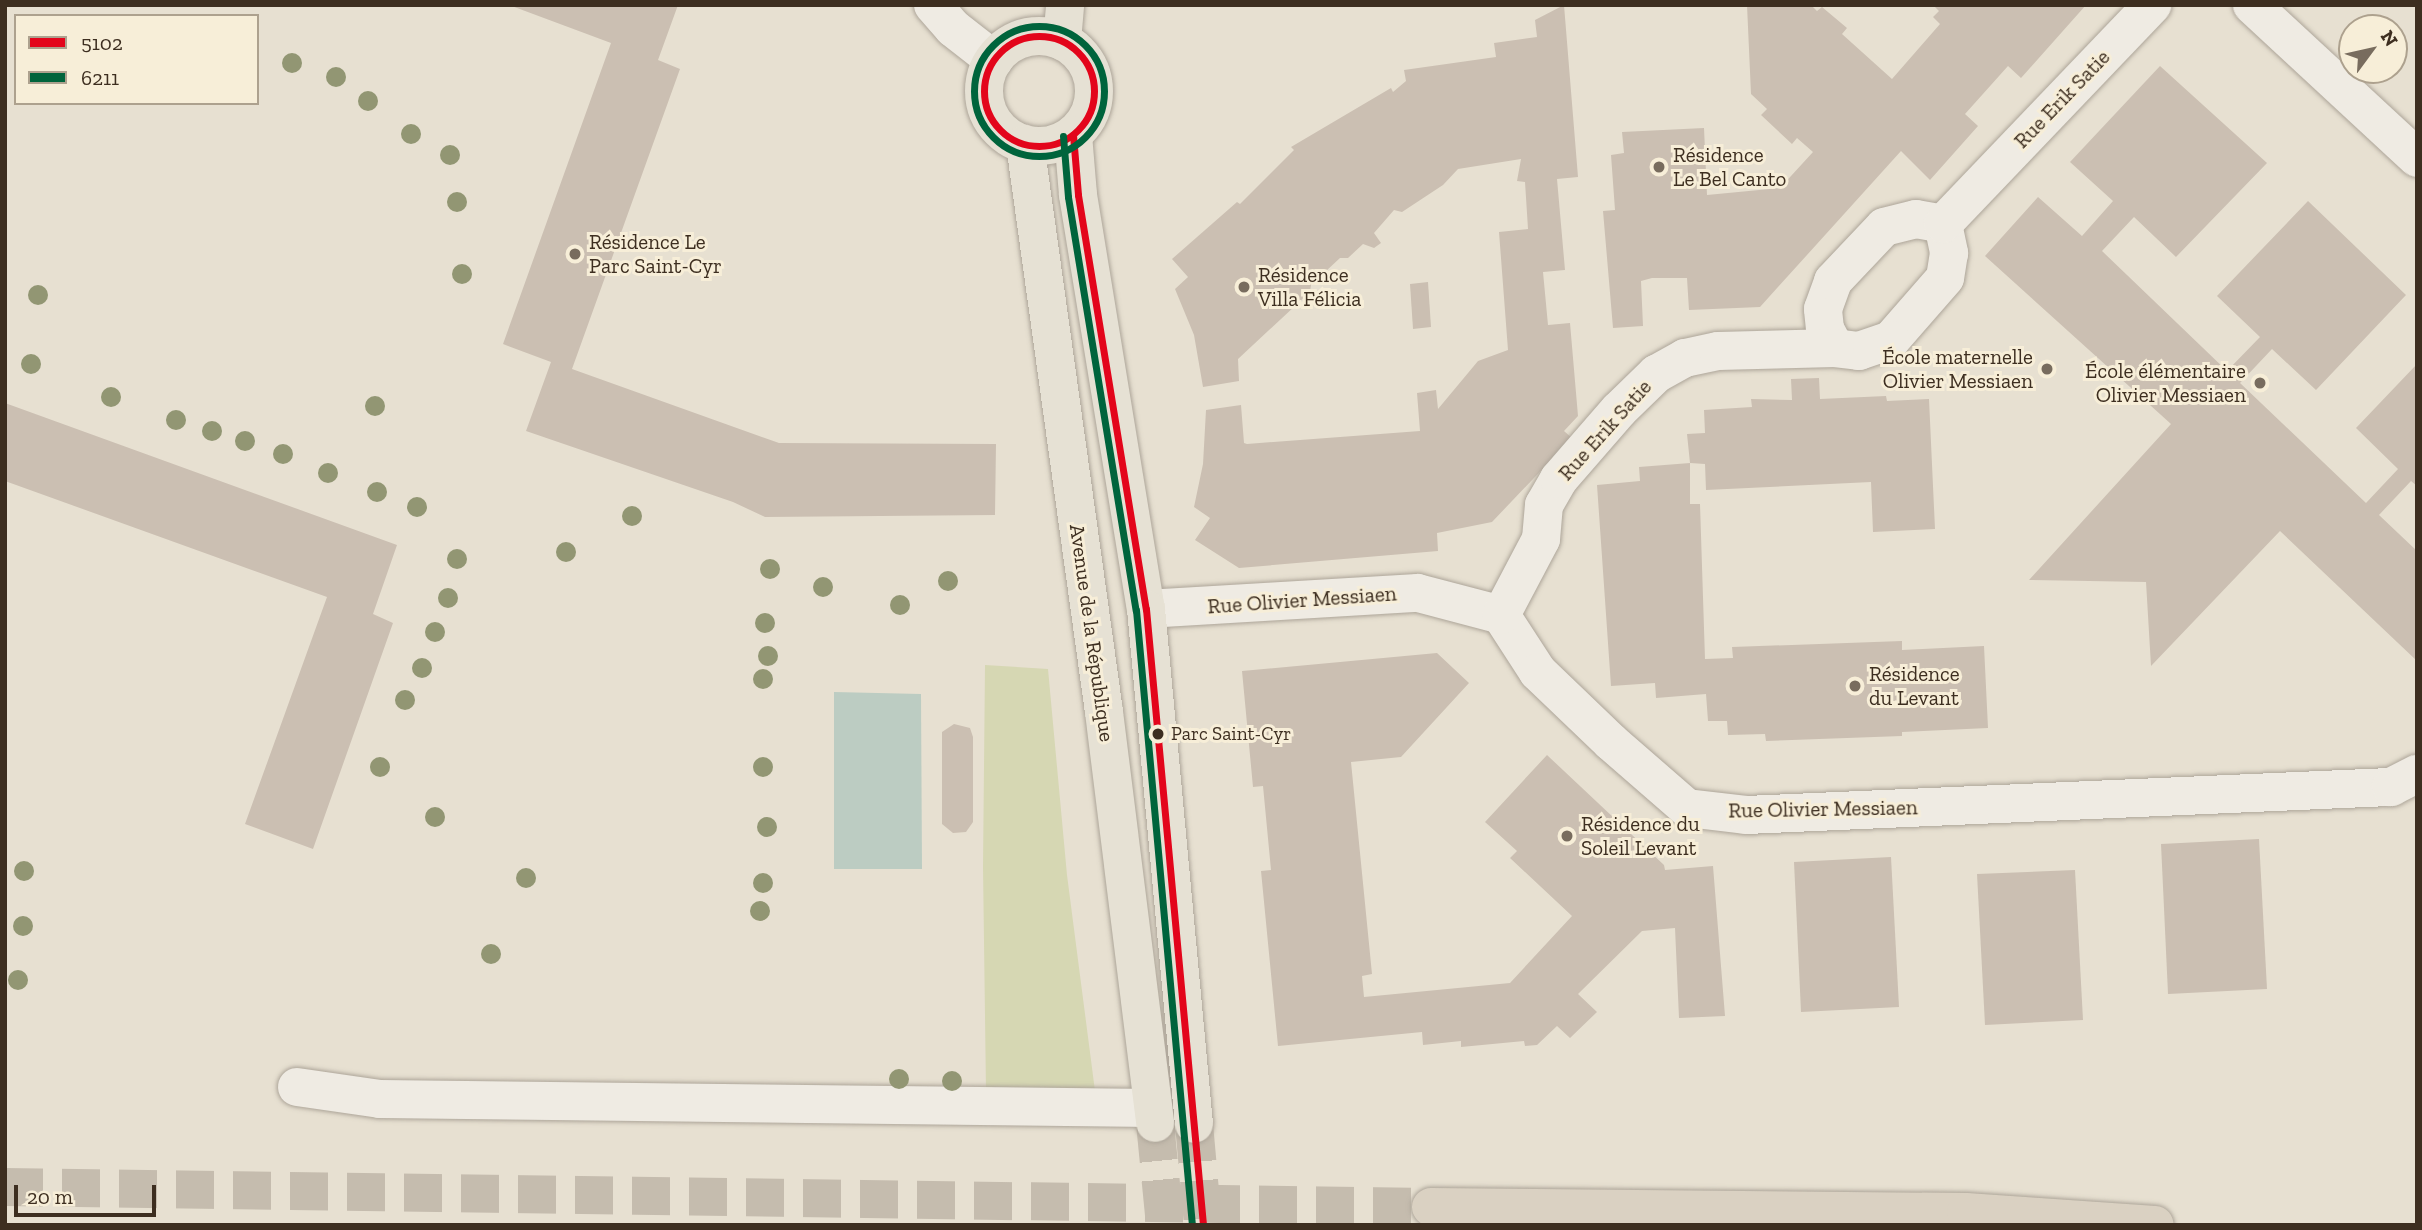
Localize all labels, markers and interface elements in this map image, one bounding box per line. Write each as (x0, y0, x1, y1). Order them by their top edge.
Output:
legend (14, 14, 259, 105)
north arrow (2338, 14, 2408, 84)
text: N (2376, 26, 2403, 51)
text: 5102 (81, 30, 123, 55)
street label: Rue Erik Satie (2009, 45, 2115, 153)
text: 6211 (81, 65, 119, 90)
place label: Résidence Le Bel Canto (1673, 142, 1786, 192)
marker: Résidence Le Bel Canto (1651, 159, 1667, 175)
place label: Résidence Le Parc Saint-Cyr (589, 229, 722, 279)
marker: Résidence Le Parc Saint-Cyr (567, 246, 583, 262)
place label: Résidence Villa Félicia (1258, 262, 1362, 312)
marker: Résidence Villa Félicia (1236, 279, 1252, 295)
place label: École maternelle Olivier Messiaen (1882, 344, 2033, 394)
place label: École élémentaire Olivier Messiaen (2085, 358, 2246, 408)
marker: École maternelle Olivier Messiaen (2039, 361, 2055, 377)
street label: Rue Erik Satie (1553, 374, 1657, 486)
marker: École élémentaire Olivier Messiaen (2252, 375, 2268, 391)
street label: Avenue de la République (1064, 523, 1120, 743)
street label: Rue Olivier Messiaen (1206, 581, 1398, 619)
place label: Résidence du Levant (1869, 661, 1960, 711)
marker: Résidence du Levant (1847, 678, 1863, 694)
place label: Parc Saint-Cyr (1171, 723, 1291, 745)
marker: Parc Saint-Cyr (1151, 727, 1165, 741)
street label: Rue Olivier Messiaen (1728, 795, 1918, 823)
place label: Résidence du Soleil Levant (1581, 811, 1700, 861)
marker: Résidence du Soleil Levant (1559, 828, 1575, 844)
scale bar (18, 1170, 159, 1214)
text: 20 m (27, 1184, 73, 1209)

